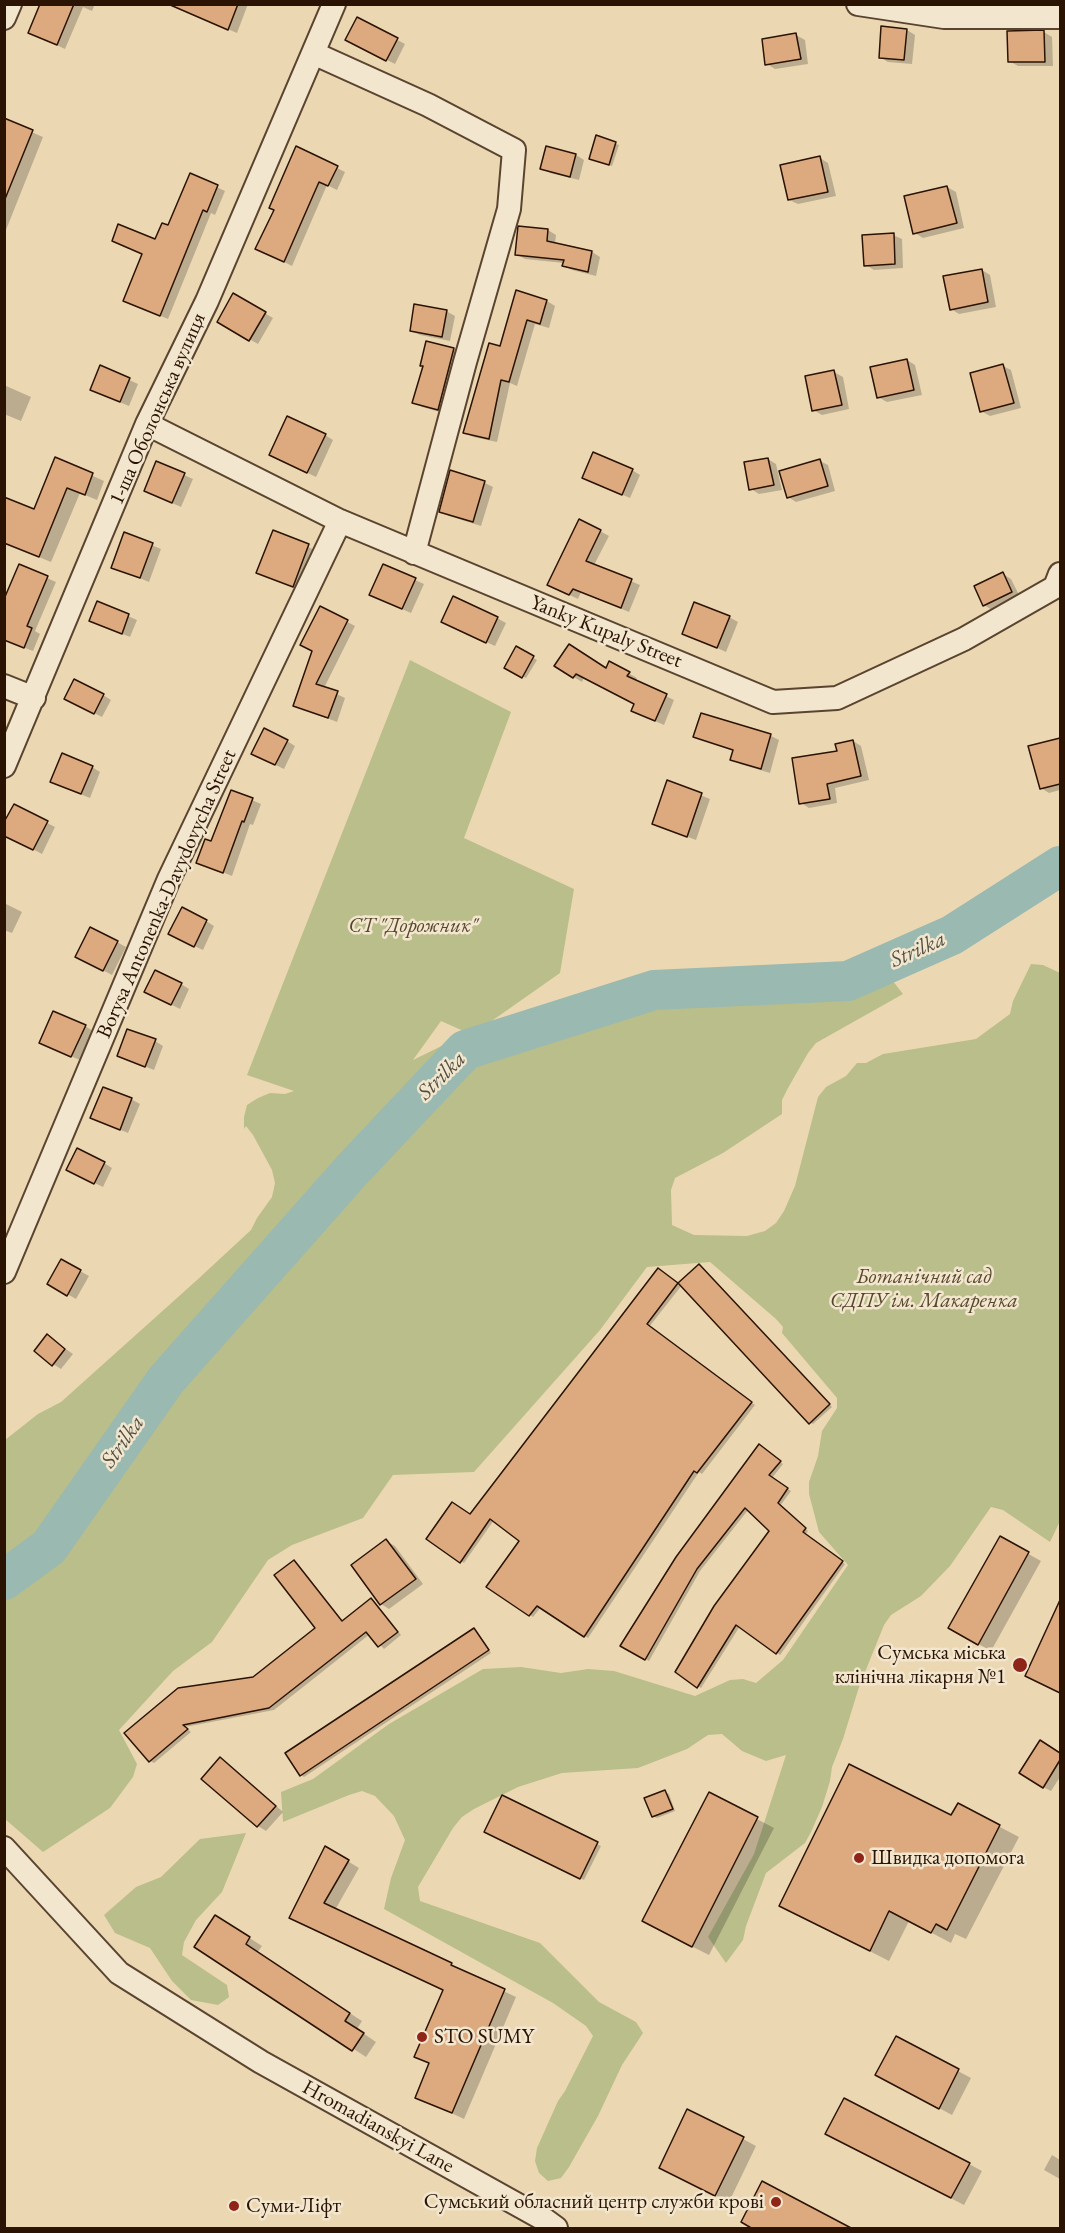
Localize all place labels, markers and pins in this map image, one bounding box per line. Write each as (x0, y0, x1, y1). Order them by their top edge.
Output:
place label: Сумська міська клінічна лікарня №1 (835, 1640, 1006, 1690)
marker: Сумська міська клінічна лікарня №1 (1011, 1656, 1029, 1674)
place label: Швидка допомога (871, 1845, 1025, 1871)
marker: Швидка допомога (852, 1851, 866, 1865)
place label: STO SUMY (434, 2024, 534, 2050)
marker: STO SUMY (415, 2030, 429, 2044)
place label: Сумський обласний центр служби крові (424, 2189, 764, 2215)
place label: Суми-Ліфт (246, 2193, 341, 2219)
marker: Сумський обласний центр служби крові (769, 2195, 783, 2209)
marker: Суми-Ліфт (227, 2199, 241, 2213)

